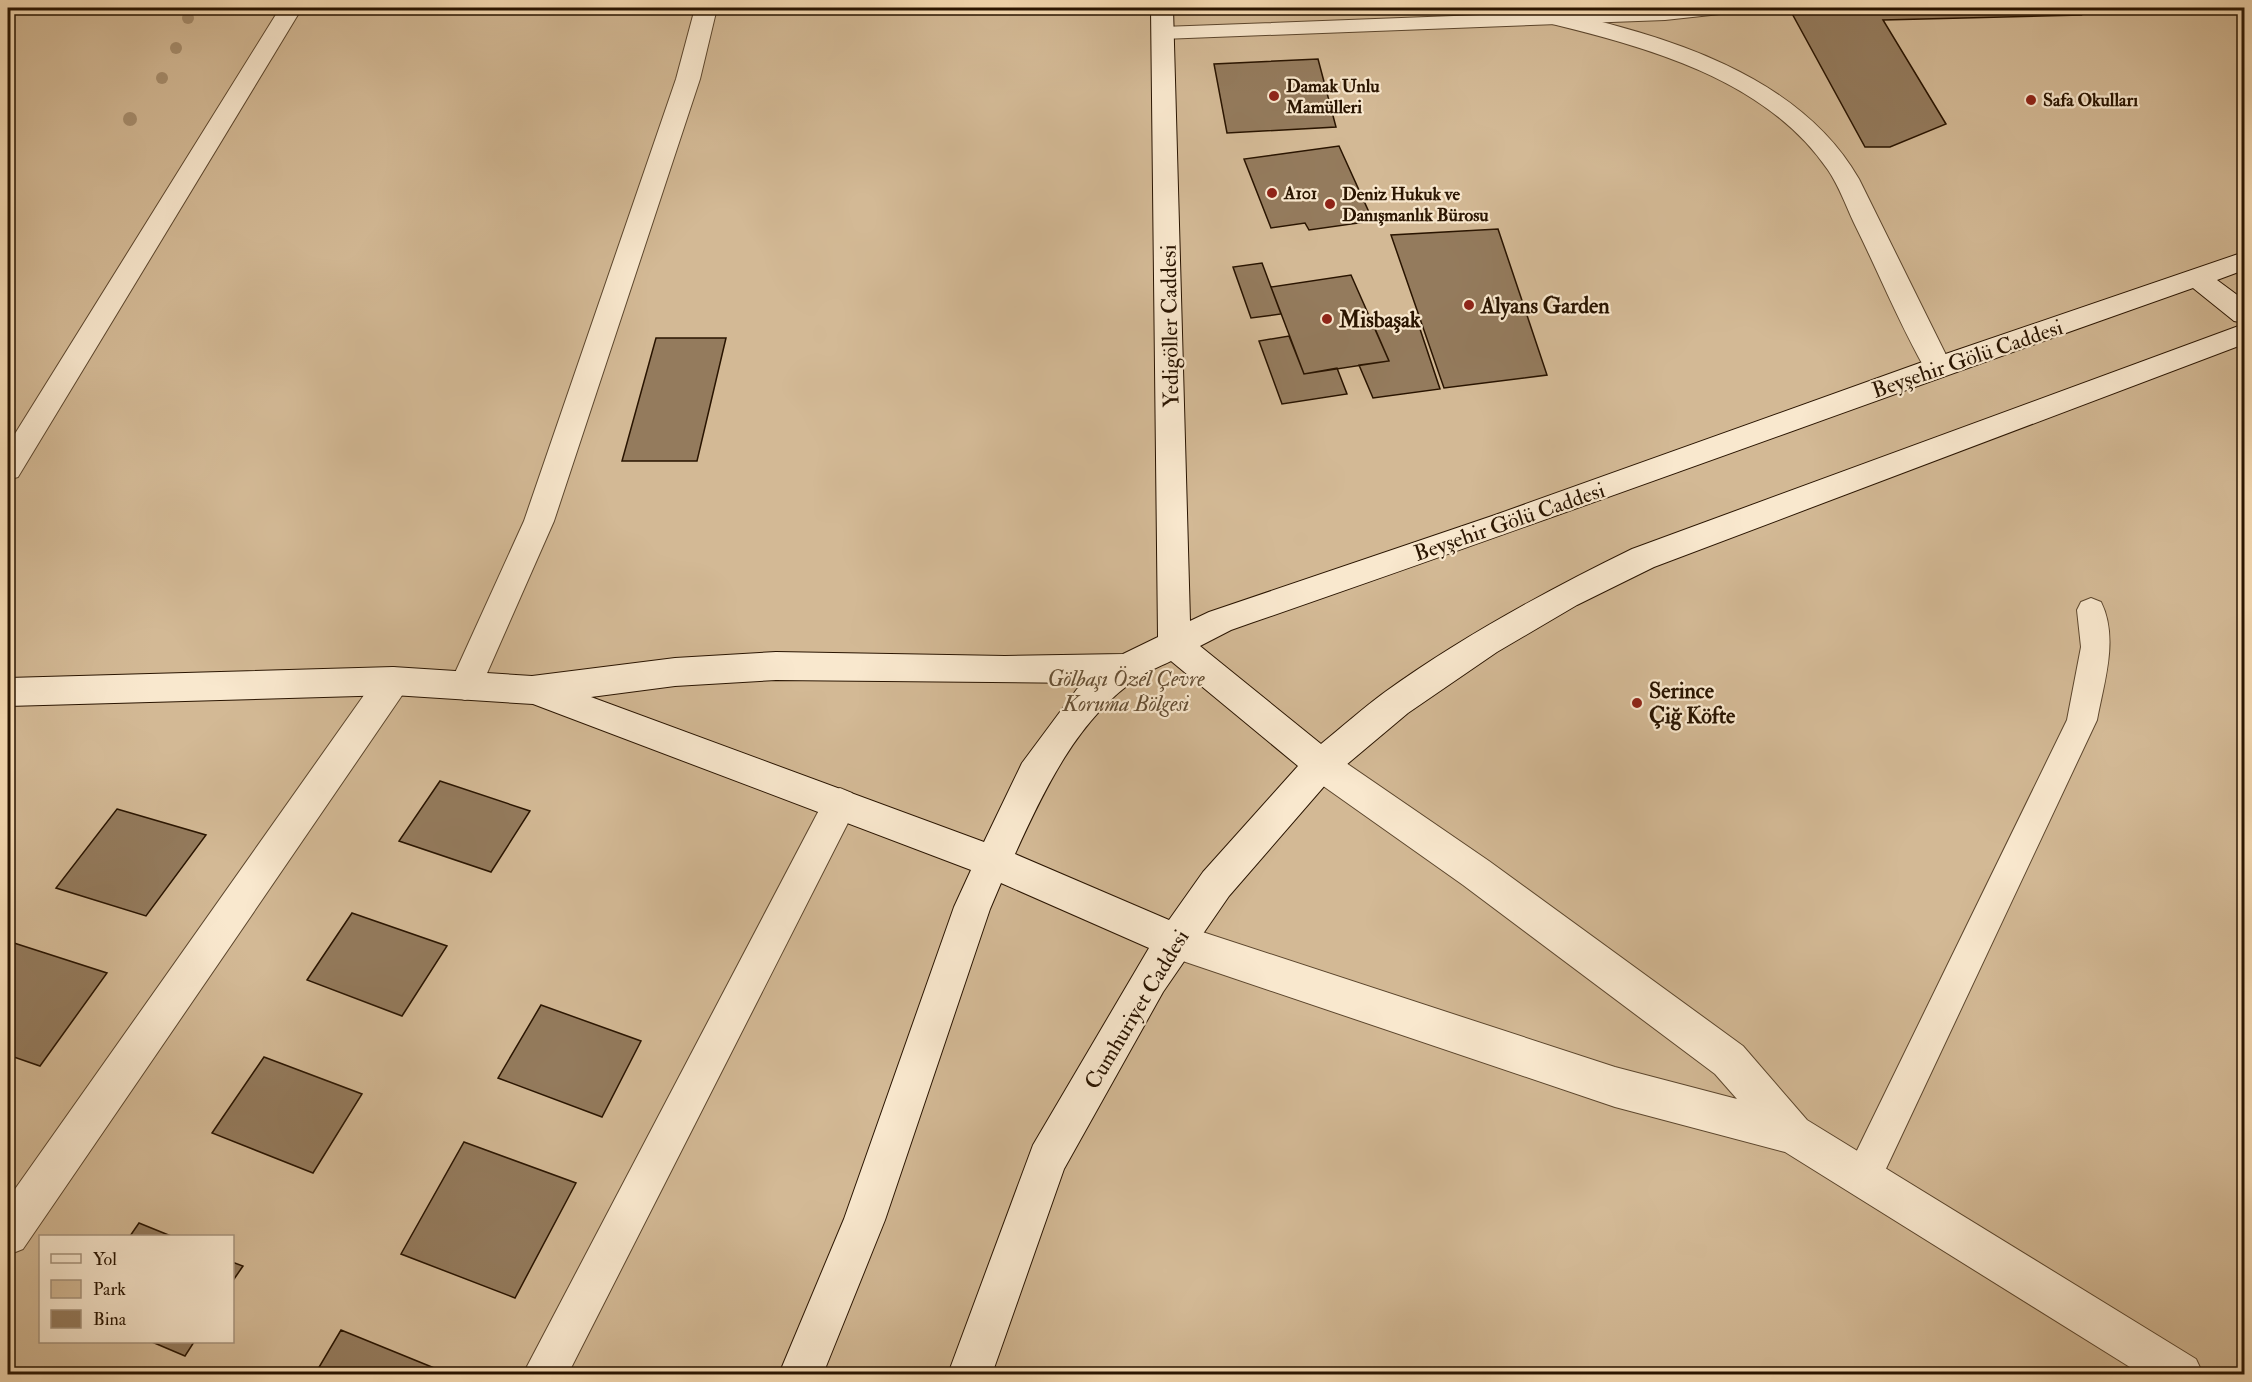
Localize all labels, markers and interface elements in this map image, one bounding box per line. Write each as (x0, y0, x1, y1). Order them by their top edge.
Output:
place label: Damak Unlu Mamülleri (1285, 75, 1380, 119)
marker: Damak Unlu Mamülleri (1267, 89, 1281, 103)
place label: Safa Okulları (2043, 89, 2138, 112)
marker: Safa Okulları (2024, 93, 2038, 107)
place label: A101 (1283, 182, 1317, 205)
place label: Deniz Hukuk ve Danışmanlık Bürosu (1342, 183, 1489, 227)
marker: A101 (1265, 186, 1279, 200)
marker: Deniz Hukuk ve Danışmanlık Bürosu (1323, 197, 1337, 211)
street label: Yedigöller Caddesi (1155, 244, 1185, 408)
place label: Alyans Garden (1480, 292, 1610, 321)
marker: Alyans Garden (1462, 298, 1476, 312)
place label: Misbaşak (1338, 306, 1421, 334)
marker: Misbaşak (1320, 312, 1334, 326)
street label: Beyşehir Gölü Caddesi (1868, 313, 2067, 405)
street label: Beyşehir Gölü Caddesi (1410, 476, 1609, 568)
park label: Gölbaşı Özel Çevre Koruma Bölgesi (1047, 665, 1205, 718)
place label: Serince Çiğ Köfte (1649, 677, 1736, 731)
marker: Serince Çiğ Köfte (1630, 696, 1644, 710)
street label: Cumhuriyet Caddesi (1078, 925, 1196, 1094)
legend (39, 1235, 234, 1343)
text: Yol (93, 1248, 117, 1271)
text: Park (93, 1278, 126, 1301)
text: Bina (93, 1308, 127, 1331)

